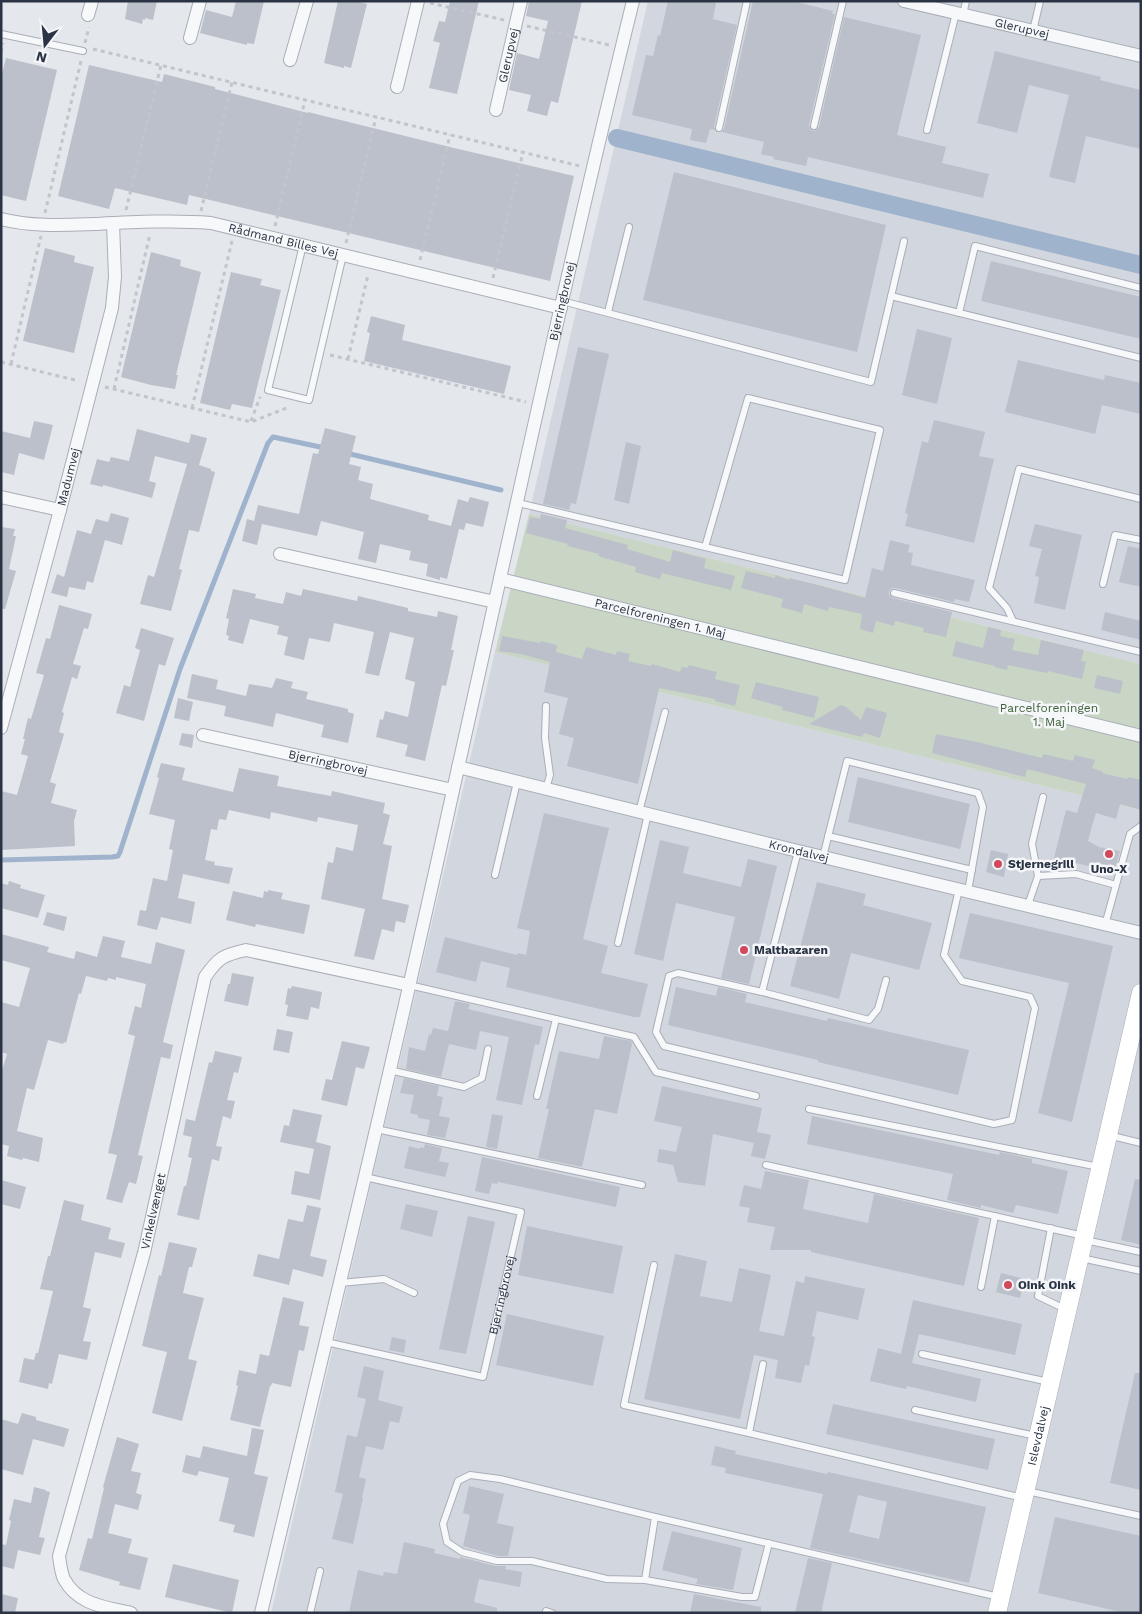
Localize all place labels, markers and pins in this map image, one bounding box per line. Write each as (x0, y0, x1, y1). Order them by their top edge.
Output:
marker: Uno-X (1103, 848, 1115, 860)
place label: Stjernegrill (1008, 857, 1074, 871)
marker: Stjernegrill (992, 858, 1004, 870)
place label: Uno-X (1091, 862, 1127, 876)
place label: Maltbazaren (754, 943, 828, 957)
marker: Maltbazaren (738, 944, 750, 956)
place label: Oink Oink (1018, 1278, 1076, 1292)
marker: Oink Oink (1002, 1279, 1014, 1291)

